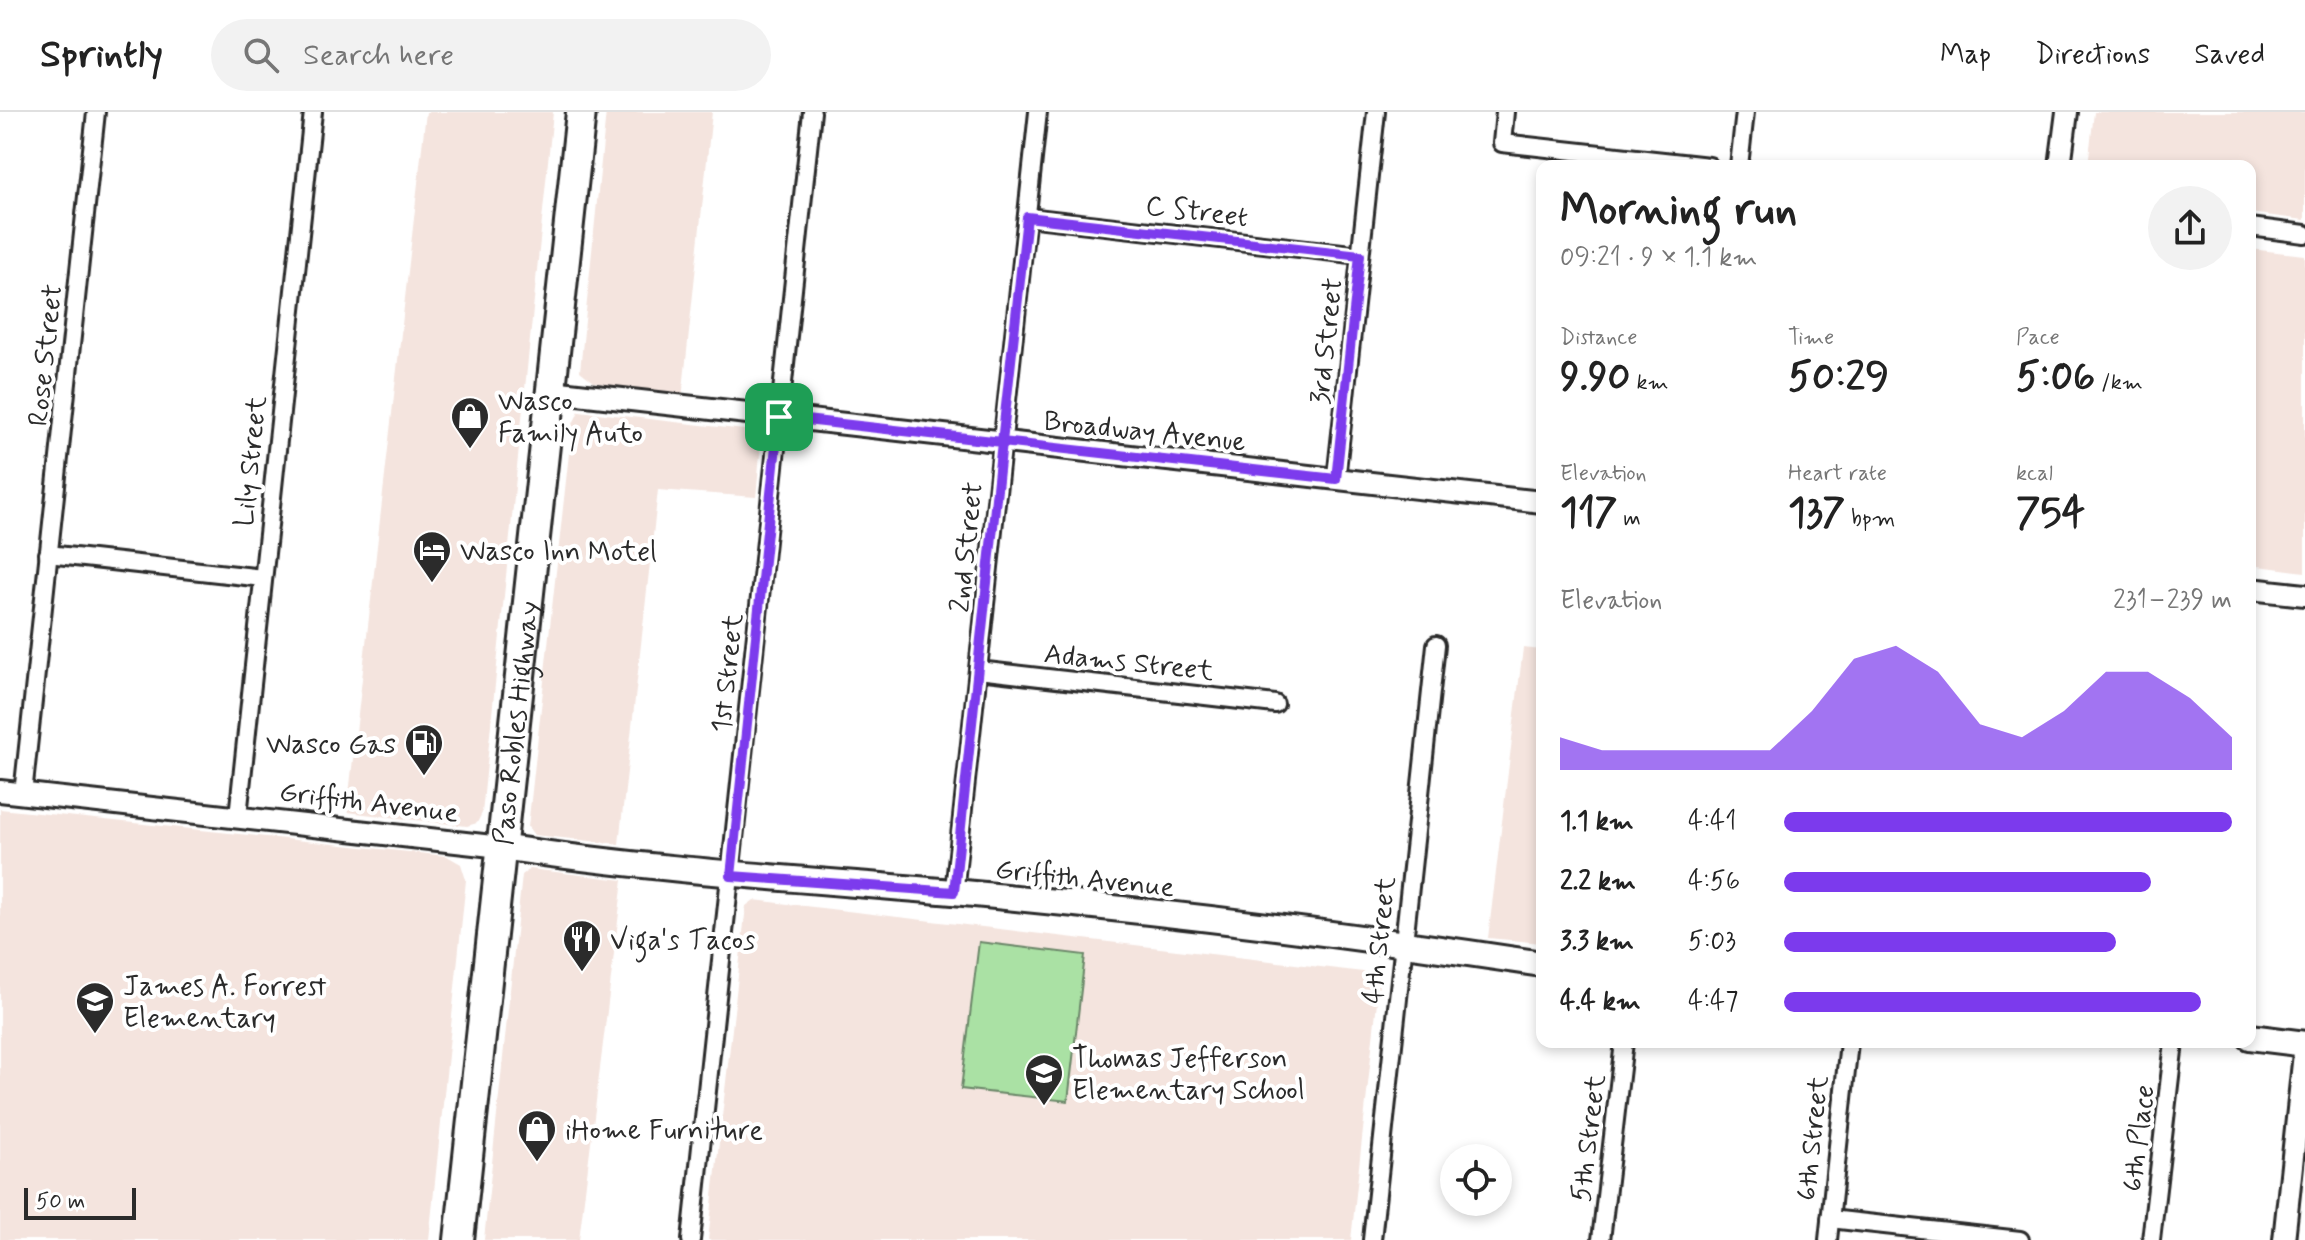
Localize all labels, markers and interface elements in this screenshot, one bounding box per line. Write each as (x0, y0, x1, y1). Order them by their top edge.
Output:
search box (211, 19, 771, 91)
text: Sprintly (40, 31, 163, 80)
icon: search (239, 33, 283, 77)
text: Search here (303, 36, 454, 75)
text: Map (1940, 37, 1991, 74)
text: Directions (2035, 37, 2150, 74)
text: Saved (2194, 37, 2265, 74)
text: Morning run (1560, 182, 1797, 240)
button: share (2148, 186, 2232, 270)
street label: C Street (1143, 188, 1250, 237)
text: 09:21 · 9 × 1.1 km (1560, 241, 1757, 275)
street label: 3rd Street (1302, 276, 1353, 406)
street label: Rose Street (21, 282, 72, 428)
text: Distance (1560, 324, 1637, 352)
text: Time (1788, 324, 1834, 352)
text: Pace (2016, 324, 2060, 352)
text: 9.90 (1560, 352, 1630, 404)
text: 50:29 (1788, 352, 1889, 404)
text: 5:06 (2016, 352, 2095, 404)
text: km (1630, 369, 1669, 397)
text: /km (2095, 369, 2143, 397)
pin (745, 383, 813, 451)
place label: Wasco Family Auto (498, 384, 643, 453)
street label: Lily Street (226, 394, 277, 528)
shop icon: Wasco Family Auto (449, 395, 491, 450)
icon: arrive (757, 395, 801, 439)
street label: Broadway Avenue (1042, 403, 1248, 461)
text: Elevation (1560, 460, 1647, 488)
text: Heart rate (1788, 460, 1887, 488)
text: kcal (2016, 460, 2053, 488)
street label: 2nd Street (942, 480, 993, 614)
text: 117 (1560, 488, 1617, 540)
text: 137 (1788, 488, 1845, 540)
text: 754 (2016, 488, 2085, 540)
text: m (1617, 505, 1641, 533)
text: bpm (1845, 505, 1895, 533)
hotel icon: Wasco Inn Motel (411, 529, 453, 584)
place label: Wasco Inn Motel (460, 534, 657, 571)
text: Elevation (1560, 584, 1662, 618)
text: 231–239 m (2113, 584, 2232, 618)
street label: Paso Robles Highway (486, 599, 549, 847)
street label: 1st Street (704, 611, 753, 735)
street label: Adams Street (1042, 636, 1216, 691)
fuel station icon: Wasco Gas (403, 722, 445, 777)
place label: Wasco Gas (266, 727, 396, 764)
street label: Griffith Avenue (277, 774, 460, 833)
text: 1.1 km (1560, 805, 1634, 839)
text: 4:41 (1688, 805, 1736, 839)
street label: Griffith Avenue (993, 852, 1176, 907)
text: 2.2 km (1560, 865, 1636, 899)
text: 4:56 (1688, 865, 1740, 899)
street label: 4th Street (1355, 874, 1406, 1006)
restaurant icon: Viga's Tacos (561, 918, 603, 973)
place label: Viga's Tacos (610, 923, 755, 963)
text: 3.3 km (1560, 925, 1634, 959)
text: 5:03 (1688, 925, 1736, 959)
place label: James A. Forrest Elementary (123, 969, 327, 1038)
school or university icon: James A. Forrest Elementary (74, 980, 116, 1035)
text: 4.4 km (1560, 985, 1641, 1019)
text: 4:47 (1688, 985, 1738, 1019)
place label: Thomas Jefferson Elementary School (1072, 1041, 1305, 1110)
school or university icon: Thomas Jefferson Elementary School (1023, 1052, 1065, 1107)
street label: 5th Street (1563, 1072, 1616, 1204)
street label: 6th Street (1789, 1073, 1839, 1203)
street label: 6th Place (2115, 1083, 2164, 1194)
shop icon: iHome Furniture (516, 1108, 558, 1163)
place label: iHome Furniture (565, 1113, 763, 1150)
map controls (1440, 1144, 1512, 1216)
button: locate (1440, 1144, 1512, 1216)
scale bar (24, 1184, 136, 1220)
text: 50 m (36, 1188, 85, 1216)

